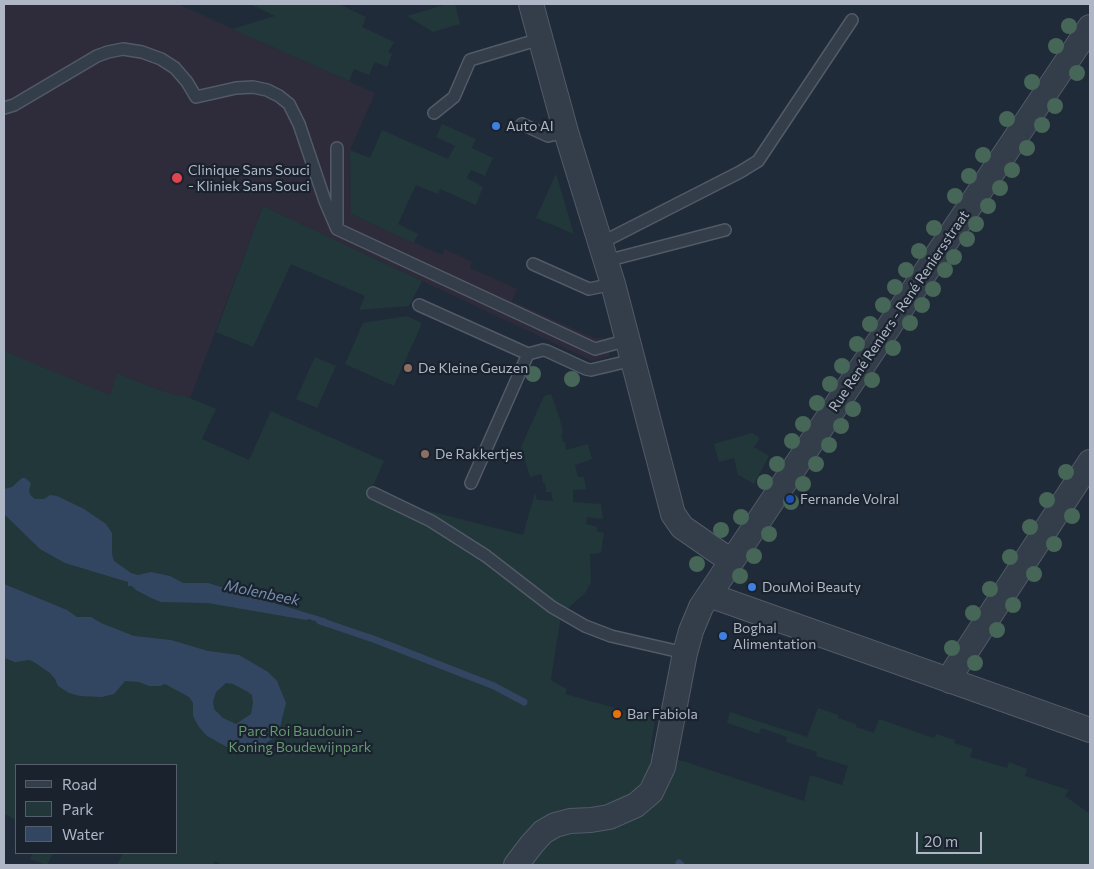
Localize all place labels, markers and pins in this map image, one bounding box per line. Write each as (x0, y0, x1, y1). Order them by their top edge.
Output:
place label: Auto AI (506, 118, 554, 134)
marker: Auto AI (490, 120, 502, 132)
place label: Clinique Sans Souci - Kliniek Sans Souci (188, 162, 310, 194)
marker: Clinique Sans Souci - Kliniek Sans Souci (170, 171, 184, 185)
place label: De Kleine Geuzen (418, 360, 528, 376)
marker: De Kleine Geuzen (402, 362, 414, 374)
place label: De Rakkertjes (435, 446, 523, 462)
marker: De Rakkertjes (419, 448, 431, 460)
place label: Fernande Volral (800, 491, 899, 507)
marker: Fernande Volral (784, 493, 796, 505)
place label: DouMoi Beauty (762, 579, 861, 595)
marker: DouMoi Beauty (746, 581, 758, 593)
place label: Boghal Alimentation (733, 620, 816, 652)
marker: Boghal Alimentation (717, 630, 729, 642)
place label: Bar Fabiola (627, 706, 698, 722)
marker: Bar Fabiola (611, 708, 623, 720)

